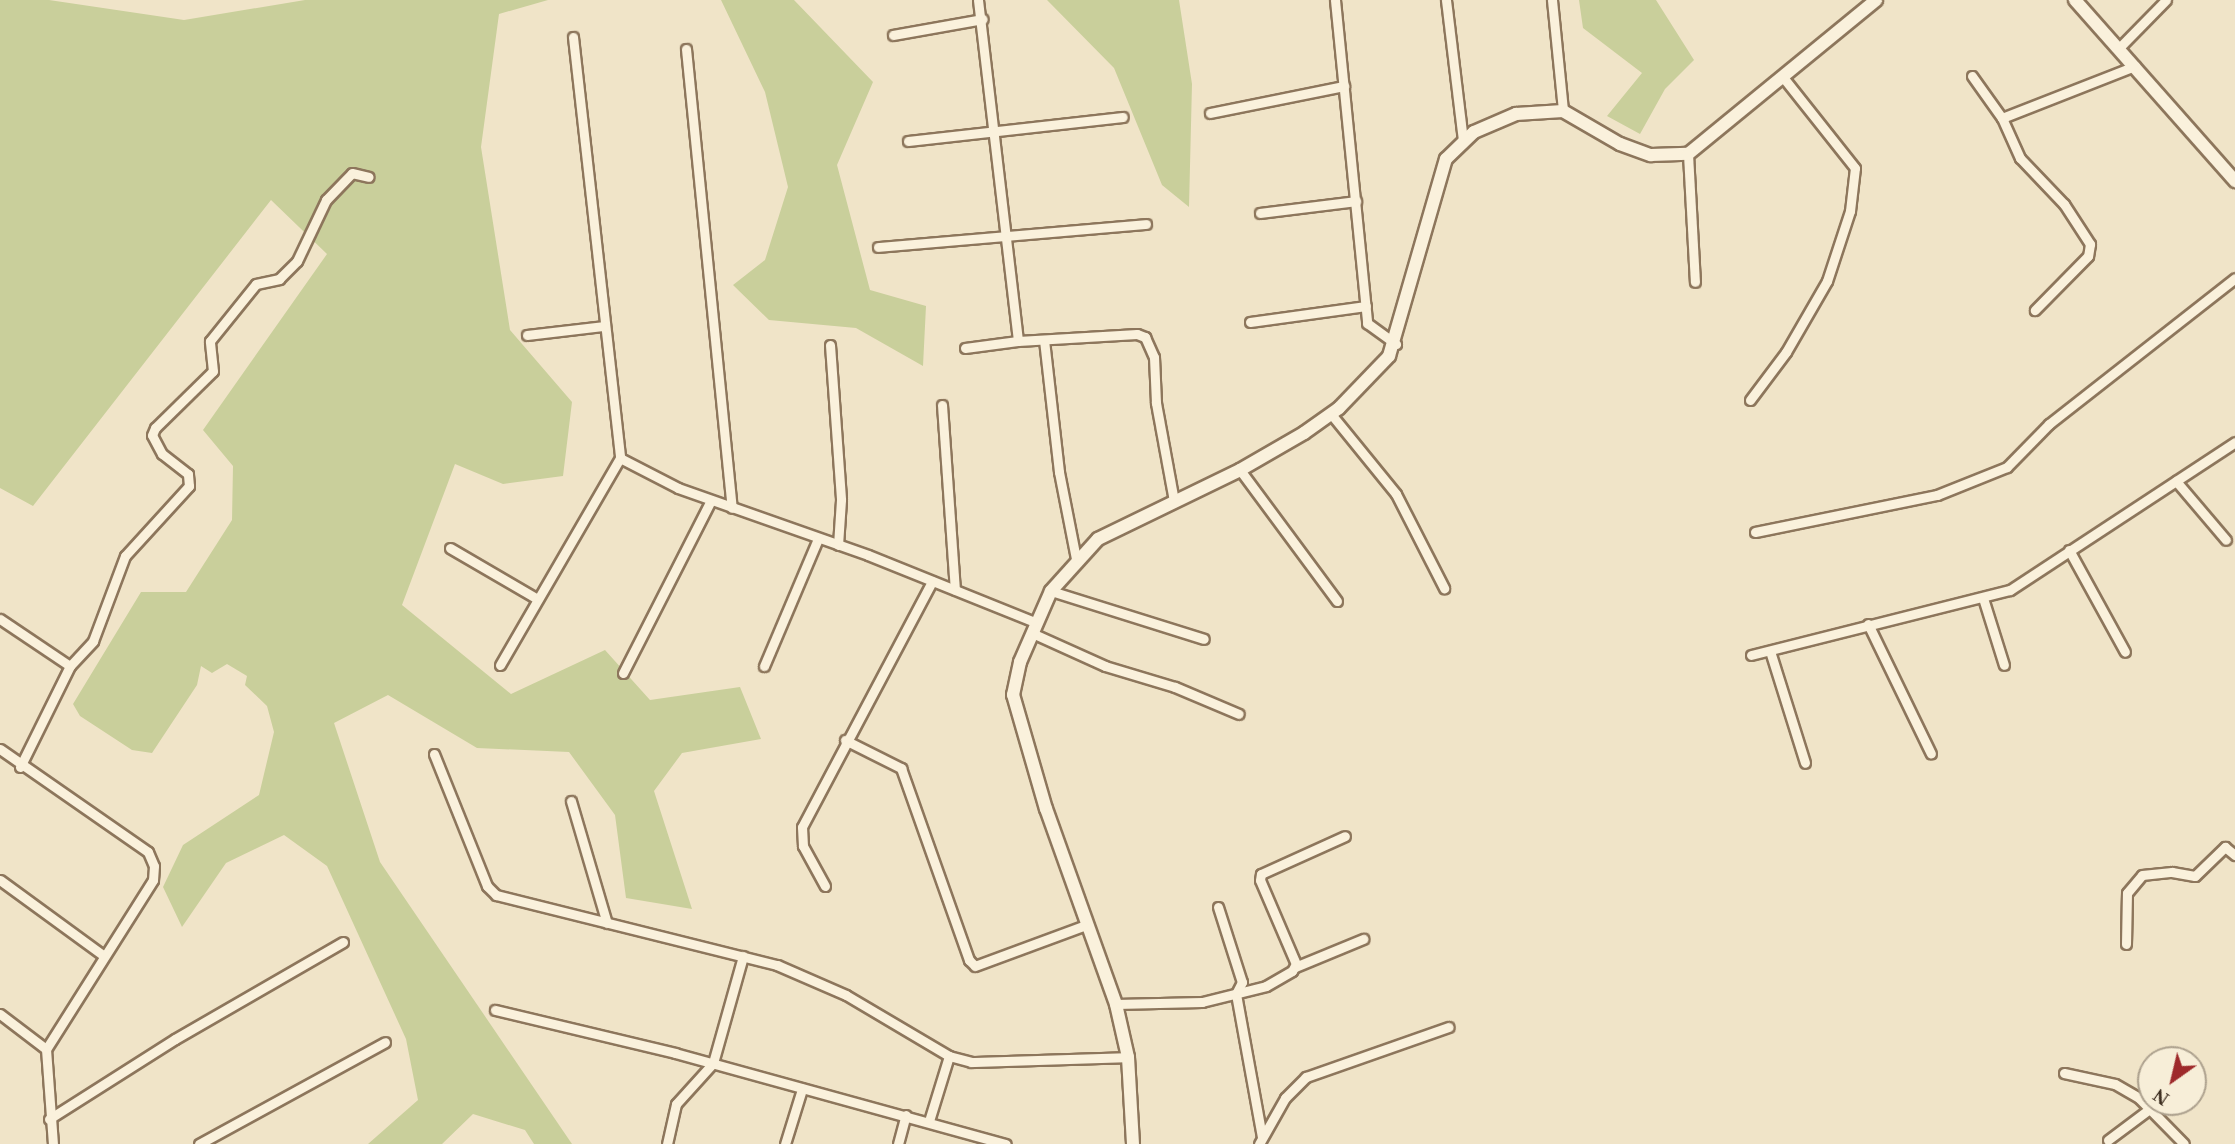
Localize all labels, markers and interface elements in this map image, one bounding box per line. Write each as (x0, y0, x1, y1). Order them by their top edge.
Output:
north arrow (2137, 1046, 2207, 1116)
text: N (2150, 1085, 2173, 1110)

